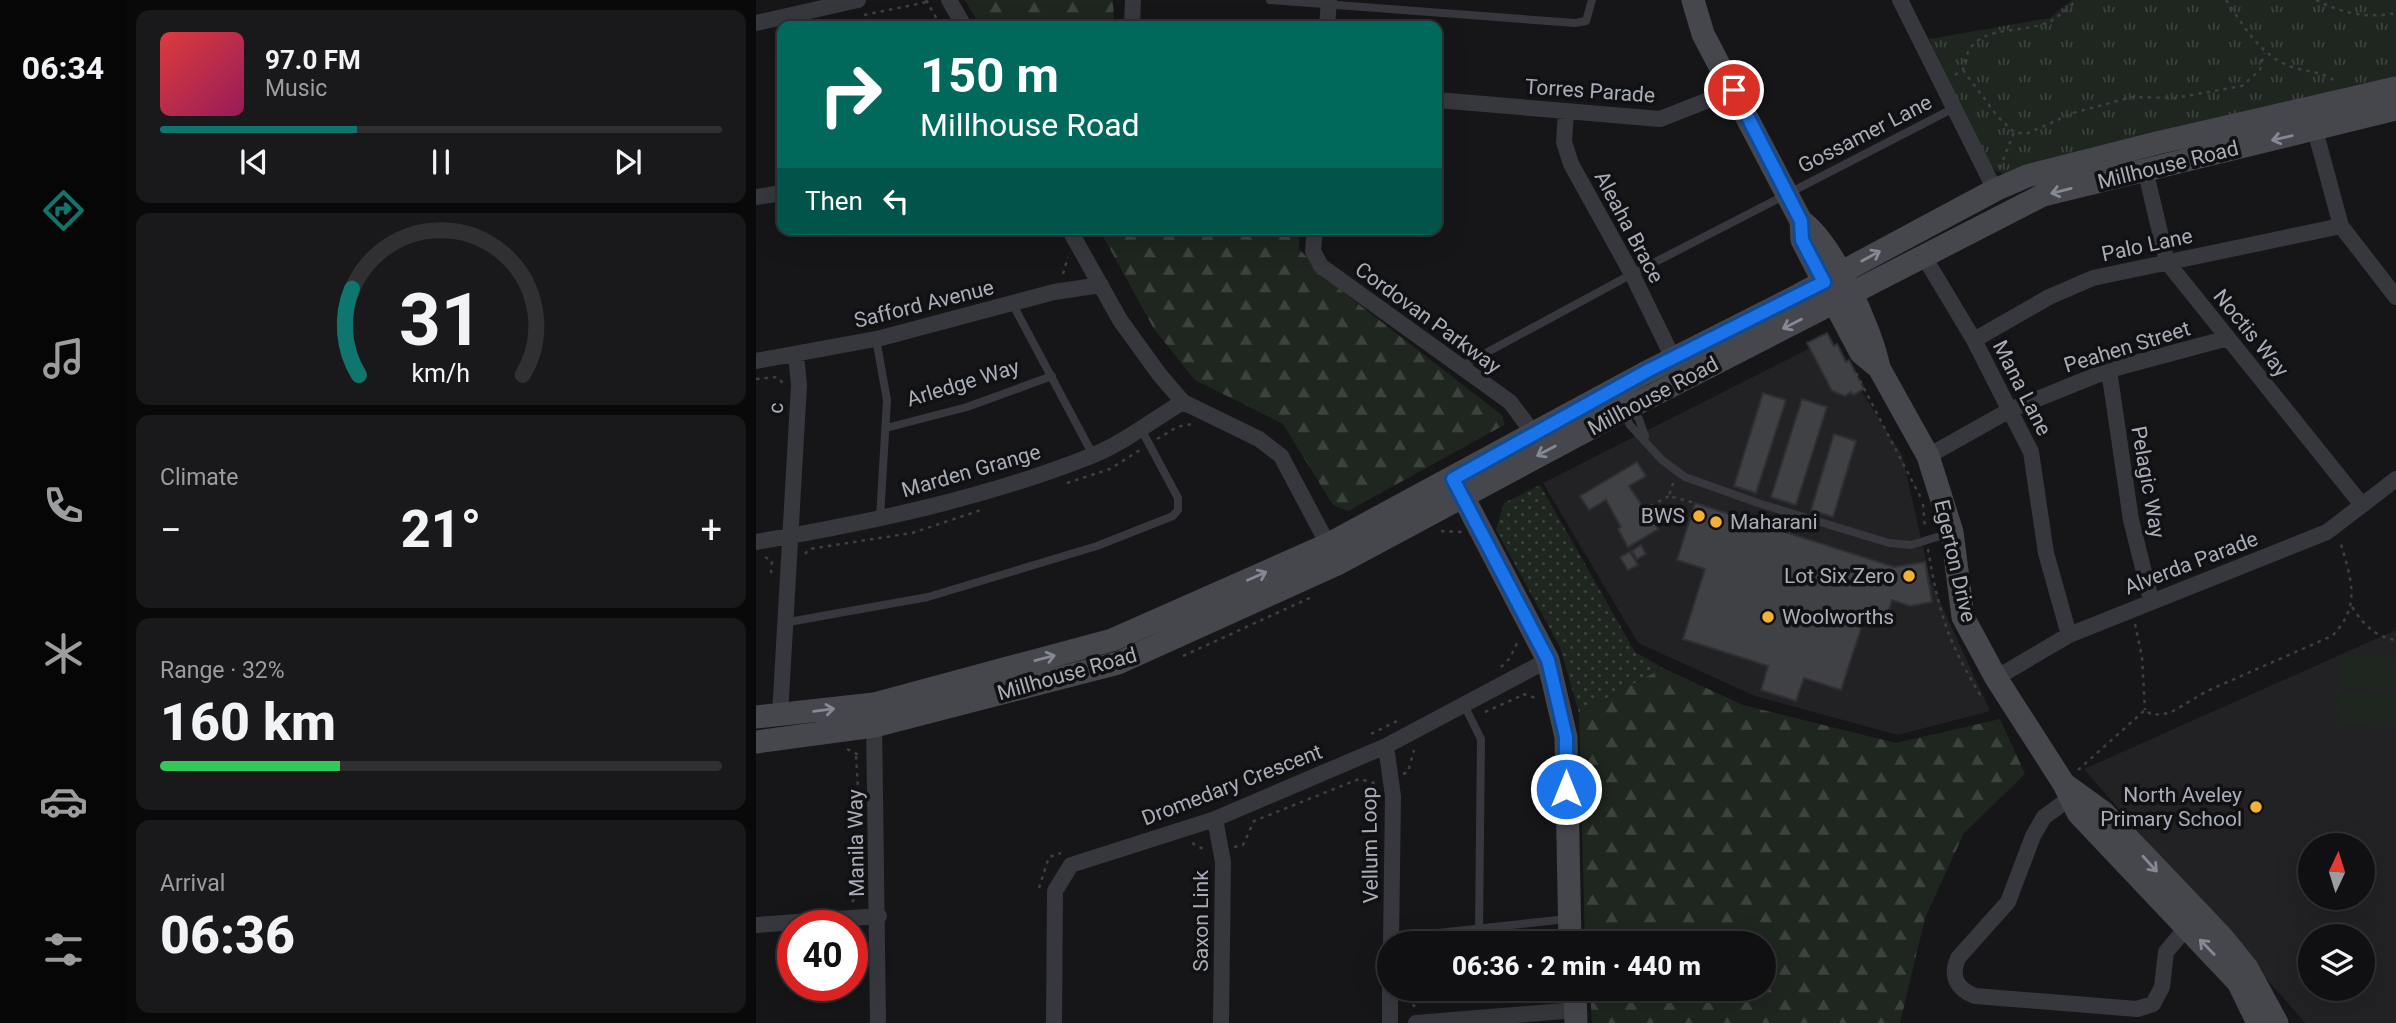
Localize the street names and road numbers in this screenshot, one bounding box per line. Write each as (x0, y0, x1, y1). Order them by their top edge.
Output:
street label: Torres Parade (1524, 74, 1656, 108)
street label: Gossamer Lane (1794, 90, 1936, 178)
street label: Millhouse Road (2095, 136, 2241, 194)
street label: Aleaha Brace (1590, 167, 1668, 287)
street label: Palo Lane (2099, 224, 2195, 266)
street label: Cordovan Parkway (1351, 257, 1505, 379)
street label: Safford Avenue (852, 275, 996, 333)
street label: Noctis Way (2208, 284, 2294, 382)
street label: Peahen Street (2061, 316, 2193, 378)
street label: Mana Lane (1988, 336, 2056, 440)
street label: Millhouse Road (1584, 352, 1722, 440)
street label: Arledge Way (904, 354, 1022, 412)
street label: c (764, 402, 788, 414)
street label: Pelagic Way (2126, 424, 2170, 540)
street label: Marden Grange (899, 440, 1043, 502)
street label: Egerton Drive (1929, 497, 1981, 625)
street label: Alverda Parade (2121, 527, 2261, 599)
street label: Millhouse Road (994, 643, 1140, 705)
street label: Dromedary Crescent (1138, 740, 1326, 830)
street label: Vellum Loop (1357, 787, 1383, 903)
street label: Manila Way (843, 789, 869, 897)
street label: Saxon Link (1189, 870, 1213, 972)

